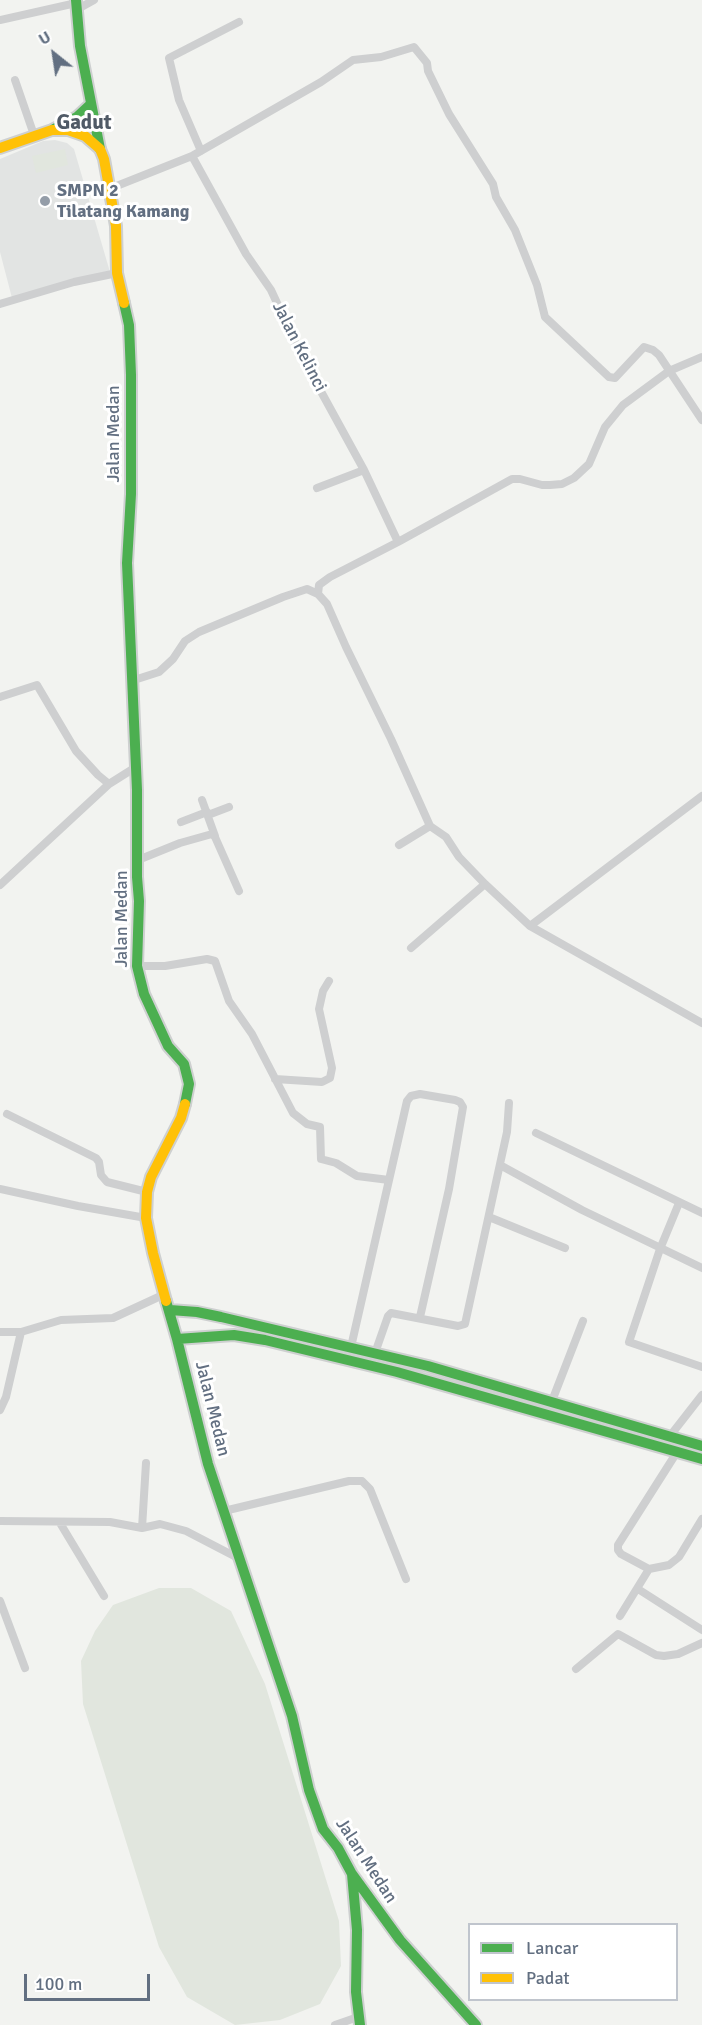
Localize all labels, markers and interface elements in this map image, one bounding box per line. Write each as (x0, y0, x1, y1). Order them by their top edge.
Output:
north arrow (24, 24, 84, 84)
text: U (35, 27, 55, 50)
district label: Gadut (56, 110, 112, 136)
place label: SMPN 2 Tilatang Kamang (57, 180, 189, 222)
marker: SMPN 2 Tilatang Kamang (38, 194, 52, 208)
street label: Jalan Kelinci (267, 299, 331, 395)
street label: Jalan Medan (103, 386, 125, 482)
street label: Jalan Medan (111, 871, 133, 967)
street label: Jalan Medan (190, 1359, 234, 1459)
street label: Jalan Medan (331, 1814, 401, 1908)
legend (468, 1923, 678, 2001)
text: Lancar (526, 1937, 578, 1959)
scale bar (27, 1962, 153, 2000)
text: Padat (526, 1967, 570, 1989)
text: 100 m (35, 1973, 82, 1995)

